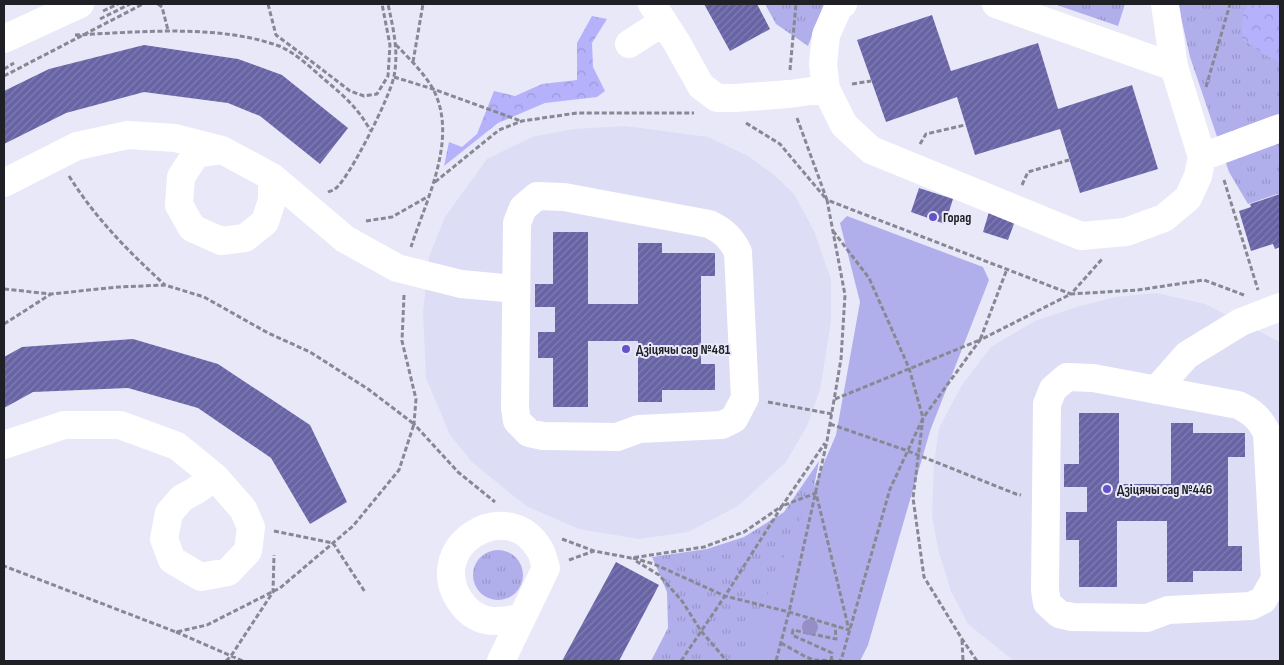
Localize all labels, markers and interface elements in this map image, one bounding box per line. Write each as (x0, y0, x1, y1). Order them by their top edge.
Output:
place label: Горад (943, 209, 971, 226)
marker: Горад (927, 211, 939, 223)
place label: Дзіцячы сад №481 (636, 341, 731, 358)
marker: Дзіцячы сад №481 (620, 343, 632, 355)
place label: Дзіцячы сад №446 (1117, 481, 1213, 498)
marker: Дзіцячы сад №446 (1101, 483, 1113, 495)

